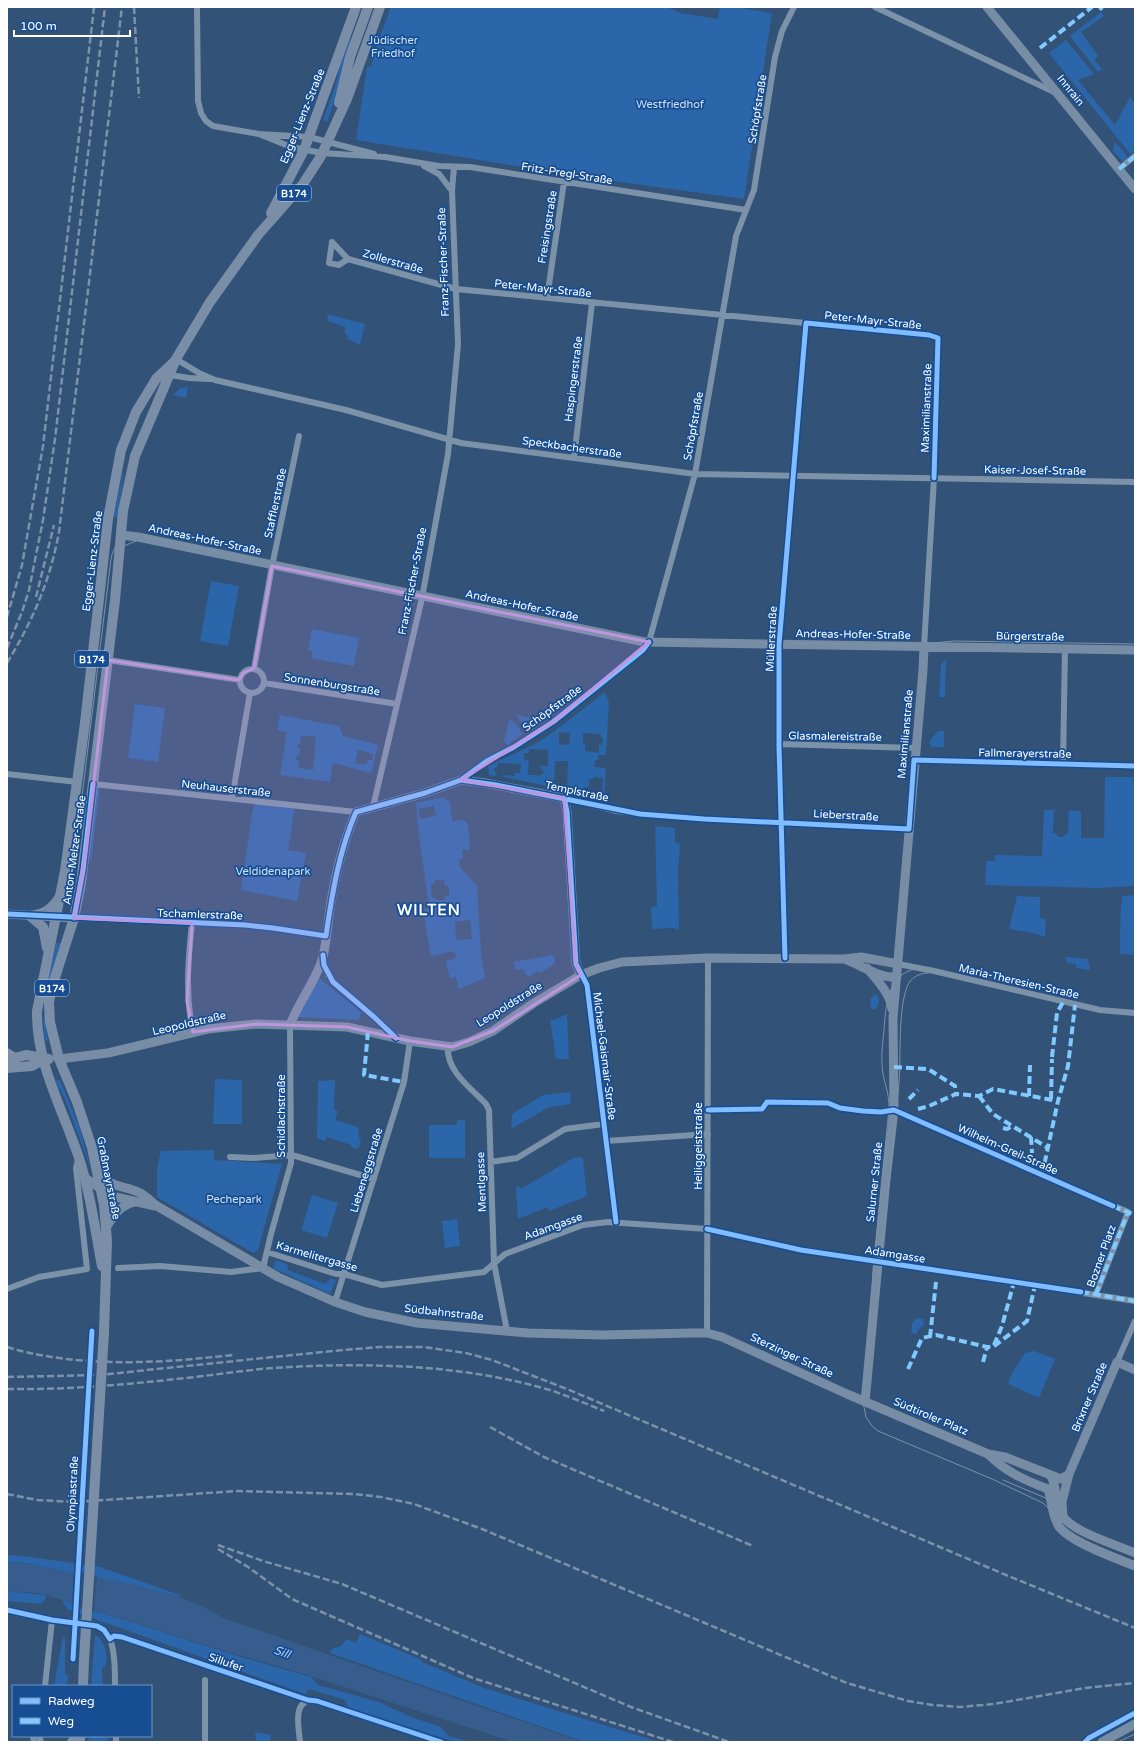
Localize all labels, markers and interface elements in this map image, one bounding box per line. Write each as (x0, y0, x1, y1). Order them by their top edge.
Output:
scale bar (14, 12, 130, 38)
text: 100 m (20, 19, 57, 33)
park label: Jüdischer Friedhof (368, 34, 419, 60)
street label: Egger-Lienz-Straße (277, 67, 327, 166)
street label: Innrain (1054, 72, 1087, 108)
street label: Schöpfstraße (746, 74, 769, 145)
park label: Westfriedhof (636, 98, 705, 111)
street label: Fritz-Pregl-Straße (520, 160, 614, 187)
road number: B174 (277, 185, 311, 201)
street label: Freisingstraße (535, 190, 560, 265)
street label: Franz-Fischer-Straße (435, 207, 452, 317)
street label: Zollerstraße (361, 247, 425, 276)
street label: Peter-Mayr-Straße (494, 277, 592, 300)
street label: Peter-Mayr-Straße (824, 309, 922, 332)
street label: Haspingerstraße (562, 335, 585, 423)
street label: Maximilianstraße (918, 363, 935, 453)
street label: Schöpfstraße (681, 391, 706, 462)
street label: Speckbacherstraße (521, 434, 623, 461)
street label: Kaiser-Josef-Straße (984, 463, 1086, 478)
street label: Stafflerstraße (262, 467, 289, 539)
street label: Egger-Lienz-Straße (80, 510, 105, 612)
street label: Andreas-Hofer-Straße (147, 521, 263, 558)
street label: Franz-Fischer-Straße (396, 526, 429, 636)
street label: Andreas-Hofer-Straße (464, 587, 580, 624)
street label: Müllerstraße (763, 606, 780, 672)
street label: Andreas-Hofer-Straße (795, 627, 911, 642)
street label: Bürgerstraße (996, 629, 1064, 644)
road number: B174 (75, 651, 109, 667)
street label: Sonnenburgstraße (283, 670, 381, 699)
street label: Schöpfstraße (520, 683, 584, 734)
street label: Maximilianstraße (895, 689, 916, 779)
street label: Glasmalereistraße (788, 729, 882, 744)
street label: Fallmerayerstraße (978, 746, 1072, 761)
street label: Neuhauserstraße (181, 777, 271, 800)
street label: Templstraße (544, 778, 610, 805)
street label: Anton-Melzer-Straße (60, 795, 89, 906)
street label: Lieberstraße (813, 807, 879, 824)
park label: Veldidenapark (235, 865, 311, 878)
district label: WILTEN (397, 901, 461, 919)
street label: Tschamlerstraße (157, 907, 243, 922)
street label: Maria-Theresien-Straße (958, 961, 1080, 1002)
street label: Leopoldstraße (474, 979, 545, 1030)
road number: B174 (35, 980, 69, 996)
street label: Michael-Gaismair-Straße (590, 991, 619, 1121)
street label: Leopoldstraße (151, 1009, 227, 1038)
street label: Schidlachstraße (275, 1074, 288, 1158)
street label: Heiliggeiststraße (692, 1102, 705, 1190)
street label: Wilhelm-Greil-Straße (956, 1121, 1060, 1177)
street label: Liebeneggstraße (347, 1126, 386, 1214)
street label: Graßmayrstraße (94, 1135, 123, 1221)
street label: Salurner Straße (864, 1141, 885, 1223)
street label: Mentlgasse (474, 1152, 489, 1212)
park label: Pechepark (206, 1193, 262, 1206)
street label: Adamgasse (522, 1210, 584, 1243)
street label: Bozner Platz (1084, 1223, 1119, 1289)
street label: Karmelitergasse (275, 1239, 359, 1274)
street label: Adamgasse (864, 1243, 926, 1266)
street label: Südbahnstraße (404, 1302, 484, 1323)
street label: Sterzinger Straße (748, 1330, 835, 1380)
street label: Brixner Straße (1069, 1360, 1110, 1434)
street label: Südtiroler Platz (892, 1395, 971, 1438)
street label: Olympiastraße (64, 1456, 81, 1532)
water label: Sill (272, 1643, 294, 1662)
street label: Sillufer (207, 1650, 246, 1675)
legend (12, 1685, 152, 1737)
text: Radweg (48, 1694, 95, 1708)
text: Weg (48, 1714, 74, 1728)

